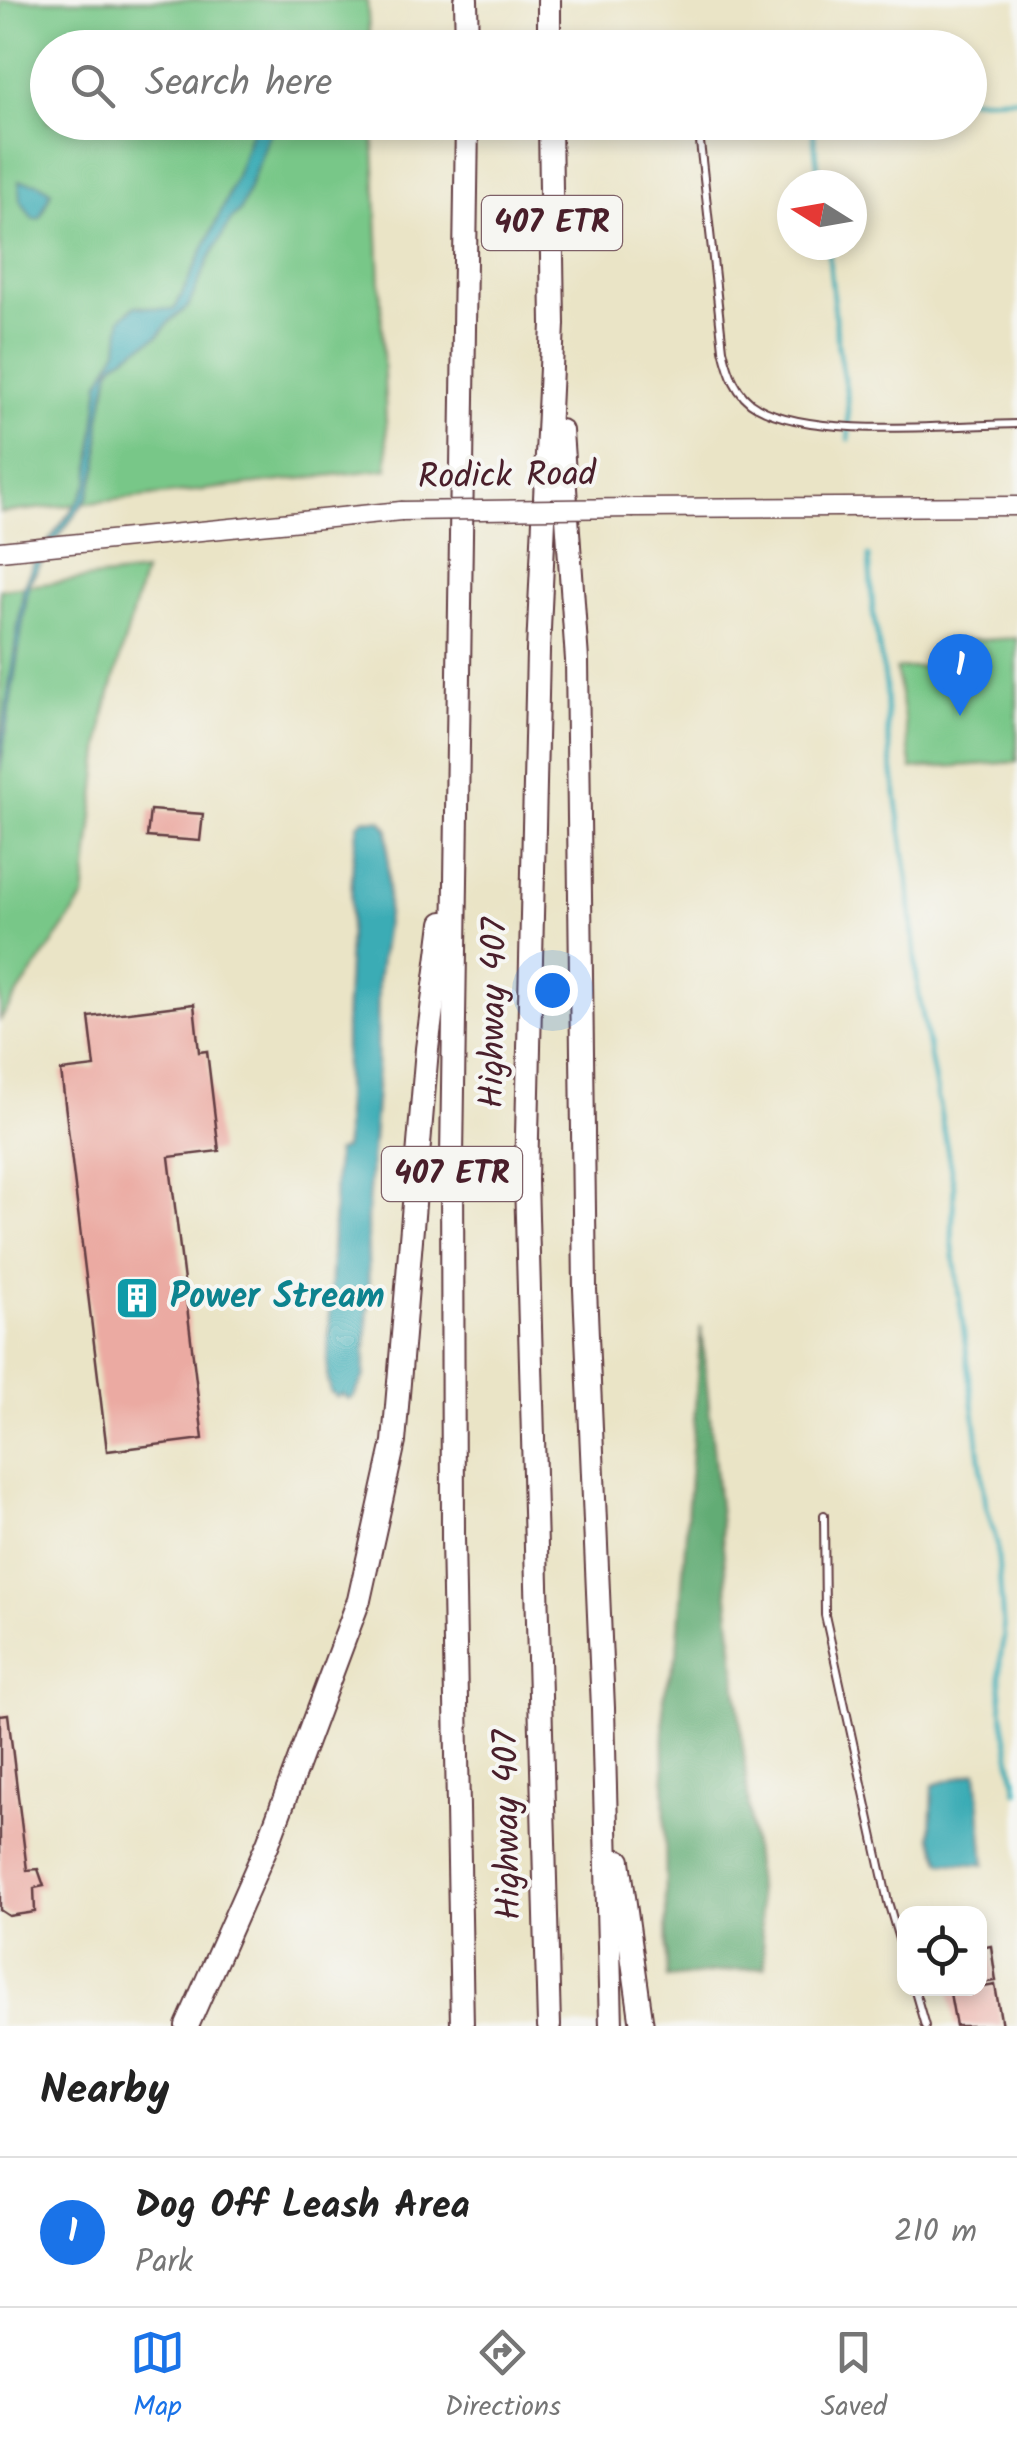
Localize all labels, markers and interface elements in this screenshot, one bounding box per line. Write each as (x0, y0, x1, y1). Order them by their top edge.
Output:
search box (30, 30, 987, 140)
text: Search here (145, 55, 332, 115)
icon: search (65, 58, 120, 113)
north arrow (777, 170, 867, 260)
road number: 407 ETR (482, 196, 622, 250)
street label: Rodick Road (417, 447, 598, 507)
pin: 1 (928, 634, 992, 716)
street label: Highway 407 (465, 915, 525, 1109)
your location (527, 965, 578, 1016)
road number: 407 ETR (382, 1147, 522, 1201)
place label: Power Stream (170, 1270, 385, 1326)
building icon: Power Stream (114, 1275, 160, 1321)
street label: Highway 407 (479, 1727, 539, 1921)
map controls (897, 1906, 987, 1996)
button: locate (897, 1906, 987, 1996)
text: Nearby (40, 2058, 169, 2125)
text: Dog Off Leash Area (135, 2177, 470, 2237)
text: 1 (68, 2207, 77, 2258)
text: 210 m (894, 2207, 977, 2258)
text: Park (135, 2237, 193, 2288)
tab: Map (130, 2325, 185, 2430)
tab: Directions (445, 2325, 561, 2430)
tab: Saved (821, 2325, 887, 2430)

